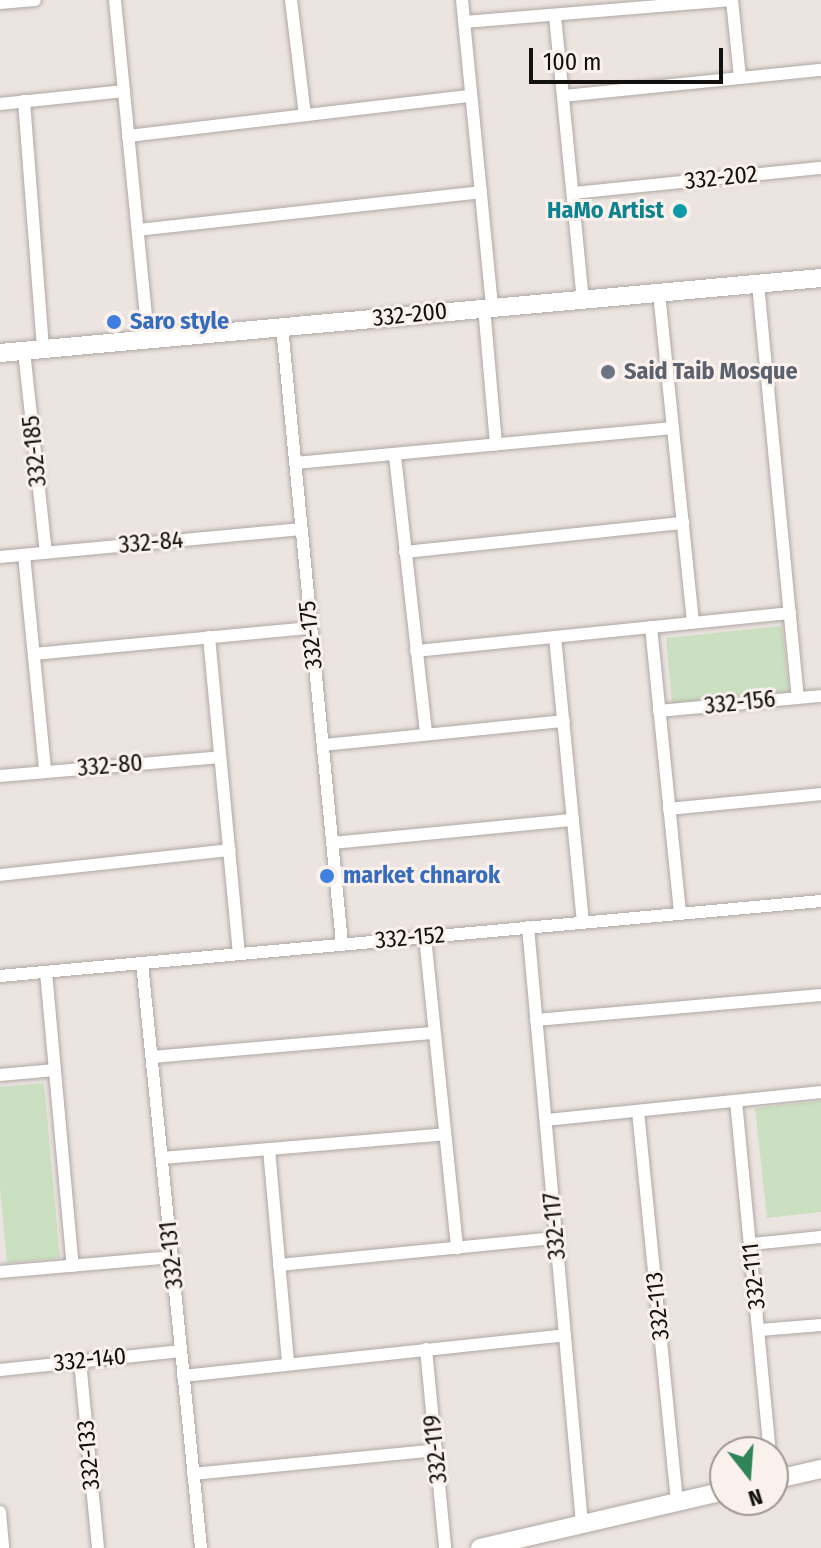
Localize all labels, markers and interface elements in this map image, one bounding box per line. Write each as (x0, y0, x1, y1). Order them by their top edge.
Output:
scale bar (533, 32, 727, 82)
text: 100 m (543, 48, 601, 76)
street label: 332-202 (683, 160, 759, 196)
place label: HaMo Artist (547, 197, 664, 225)
marker: HaMo Artist (671, 202, 689, 220)
street label: 332-200 (371, 297, 449, 333)
place label: Saro style (130, 308, 229, 336)
marker: Saro style (105, 313, 123, 331)
place label: Said Taib Mosque (624, 358, 798, 386)
marker: Said Taib Mosque (599, 363, 617, 381)
street label: 332-185 (17, 414, 53, 488)
street label: 332-84 (118, 526, 184, 560)
street label: 332-175 (293, 599, 329, 671)
street label: 332-156 (703, 685, 777, 721)
street label: 332-80 (76, 749, 144, 783)
place label: market chnarok (343, 862, 500, 890)
marker: market chnarok (318, 867, 336, 885)
street label: 332-152 (374, 921, 446, 955)
street label: 332-117 (538, 1191, 572, 1261)
street label: 332-131 (154, 1220, 190, 1290)
street label: 332-111 (736, 1241, 772, 1311)
street label: 332-113 (640, 1270, 676, 1342)
street label: 332-140 (52, 1342, 128, 1378)
street label: 332-119 (418, 1413, 454, 1485)
street label: 332-133 (72, 1419, 106, 1491)
north arrow (709, 1436, 789, 1516)
text: N (745, 1483, 766, 1512)

